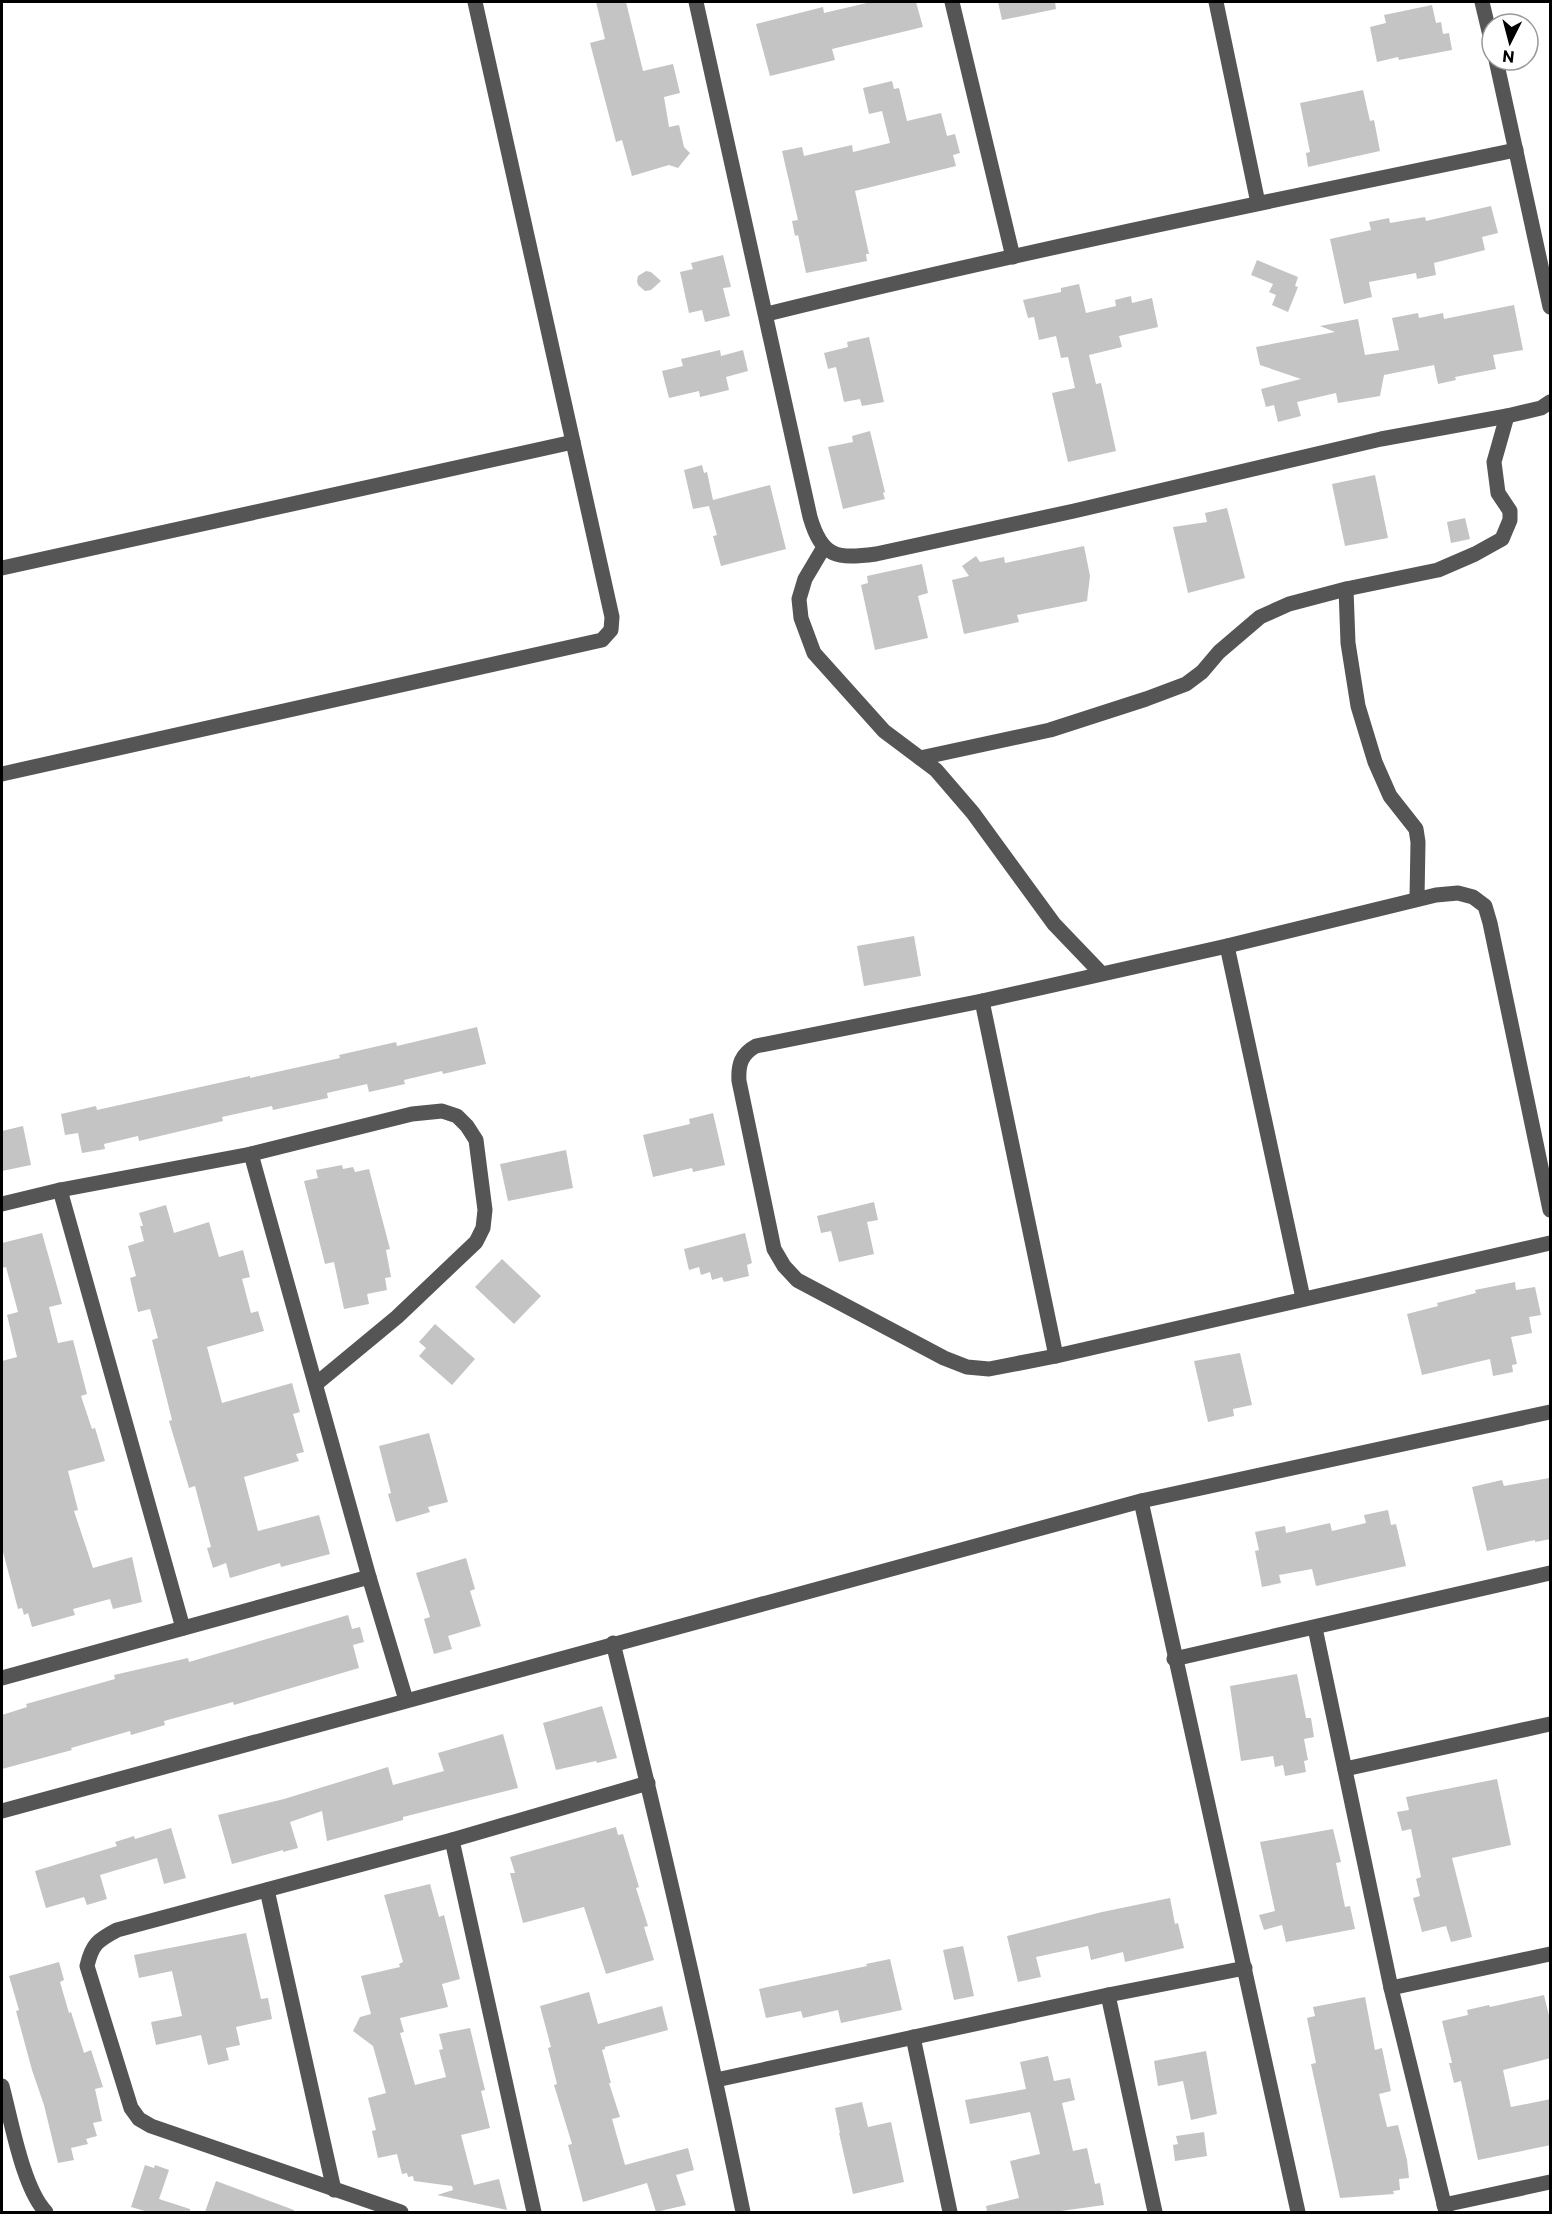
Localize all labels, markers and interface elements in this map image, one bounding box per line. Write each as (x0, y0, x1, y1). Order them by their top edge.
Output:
north arrow (1480, 12, 1540, 72)
text: N (1501, 47, 1515, 67)

